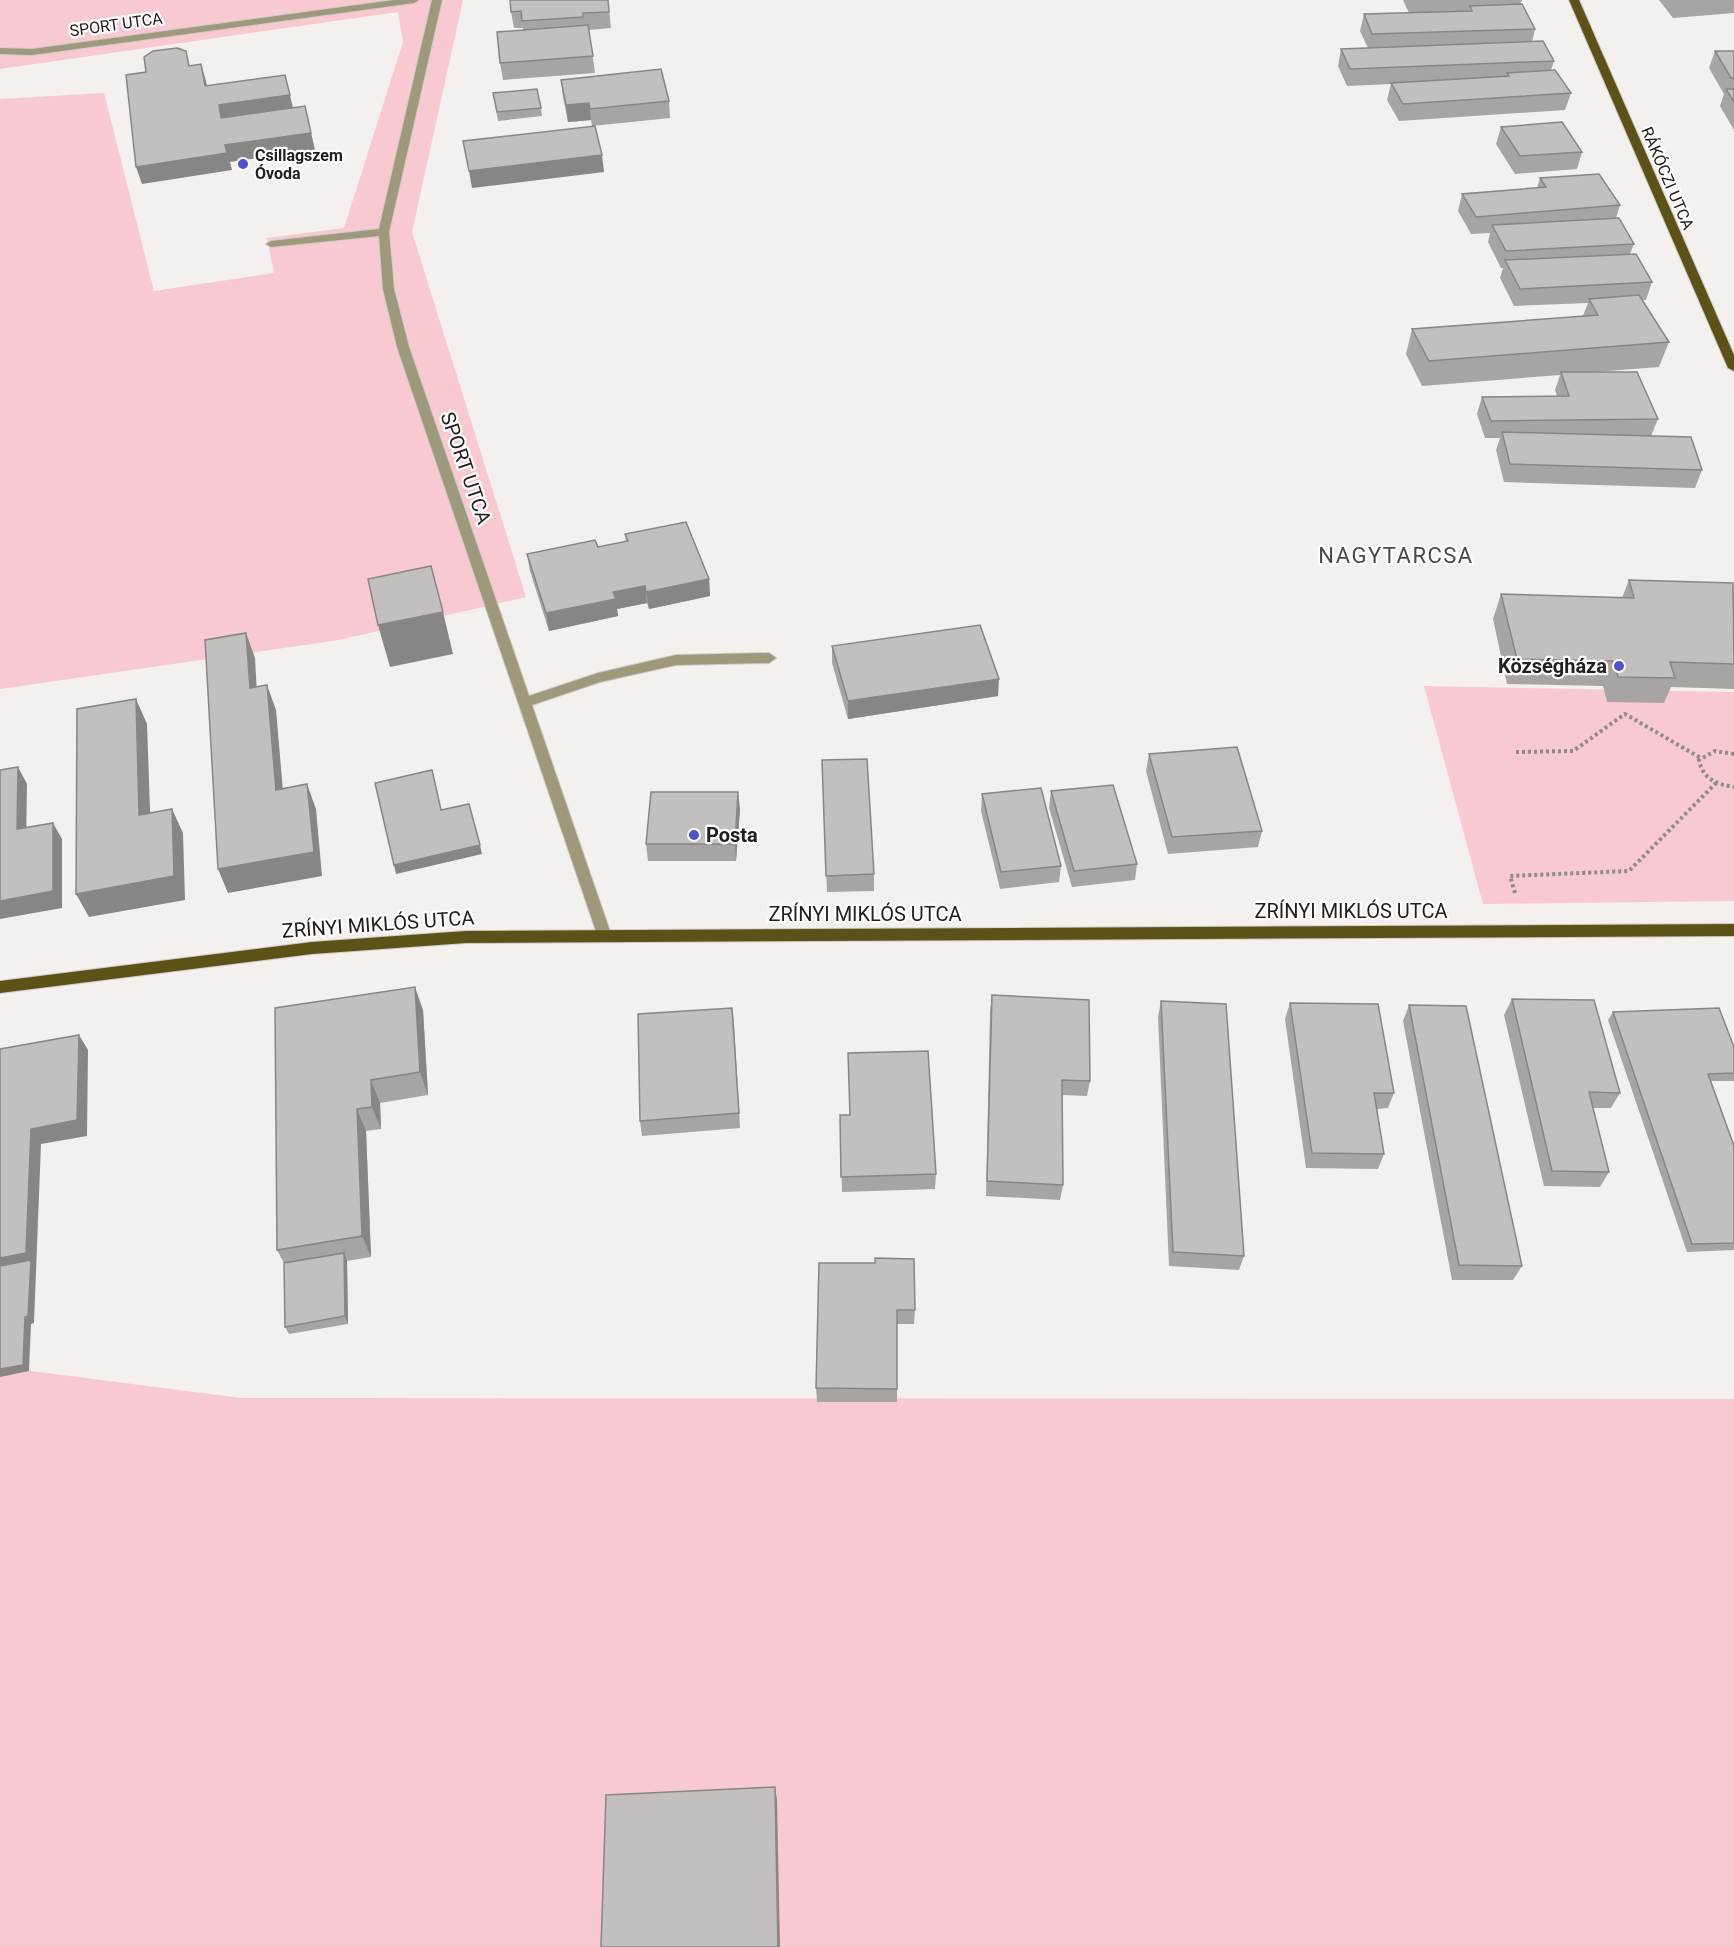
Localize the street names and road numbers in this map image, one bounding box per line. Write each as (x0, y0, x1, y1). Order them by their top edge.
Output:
street label: SPORT UTCA (68, 8, 164, 40)
street label: RÁKÓCZI UTCA (1637, 123, 1699, 233)
street label: SPORT UTCA (436, 409, 496, 527)
street label: ZRÍNYI MIKLÓS UTCA (1254, 899, 1448, 923)
street label: ZRÍNYI MIKLÓS UTCA (768, 902, 962, 926)
street label: ZRÍNYI MIKLÓS UTCA (281, 905, 475, 943)

